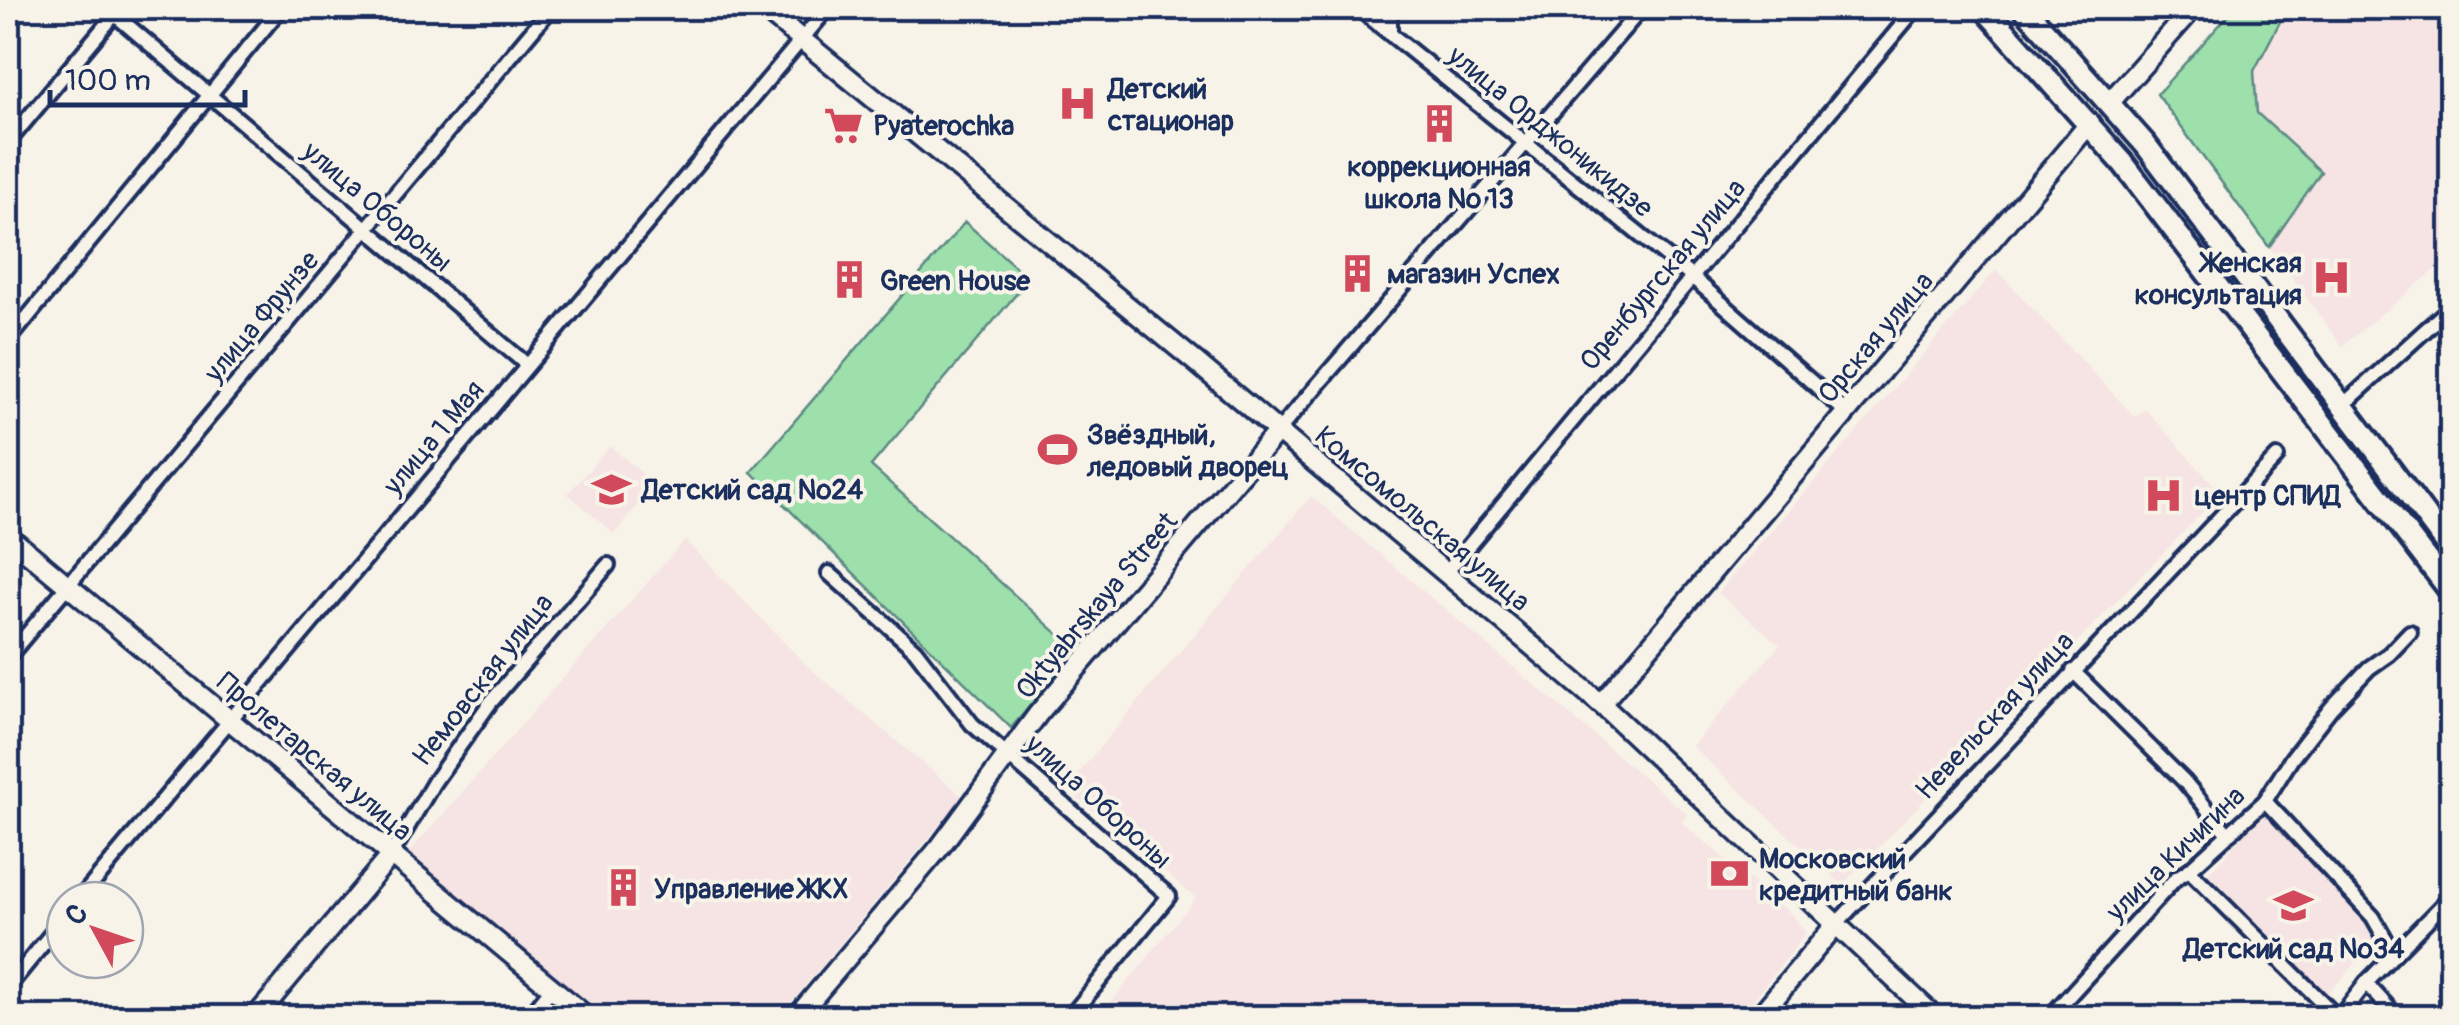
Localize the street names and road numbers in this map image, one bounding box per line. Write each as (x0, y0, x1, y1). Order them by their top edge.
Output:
street label: улица Орджоникидзе (1440, 38, 1660, 226)
street label: улица Обороны (294, 134, 459, 280)
street label: Оренбургская улица (1573, 172, 1754, 378)
street label: улица Фрунзе (196, 244, 327, 391)
street label: Орская улица (1811, 265, 1942, 411)
street label: улица 1 Мая (375, 373, 492, 503)
street label: Комсомольская улица (1307, 419, 1537, 620)
street label: Oktyabrskaya Street (1009, 505, 1186, 707)
street label: Немовская улица (405, 587, 561, 773)
street label: Невельская улица (1908, 625, 2082, 807)
street label: Пролетарская улица (209, 665, 419, 849)
street label: улица Обороны (1017, 727, 1178, 877)
street label: улица Кичигина (2098, 779, 2253, 930)

